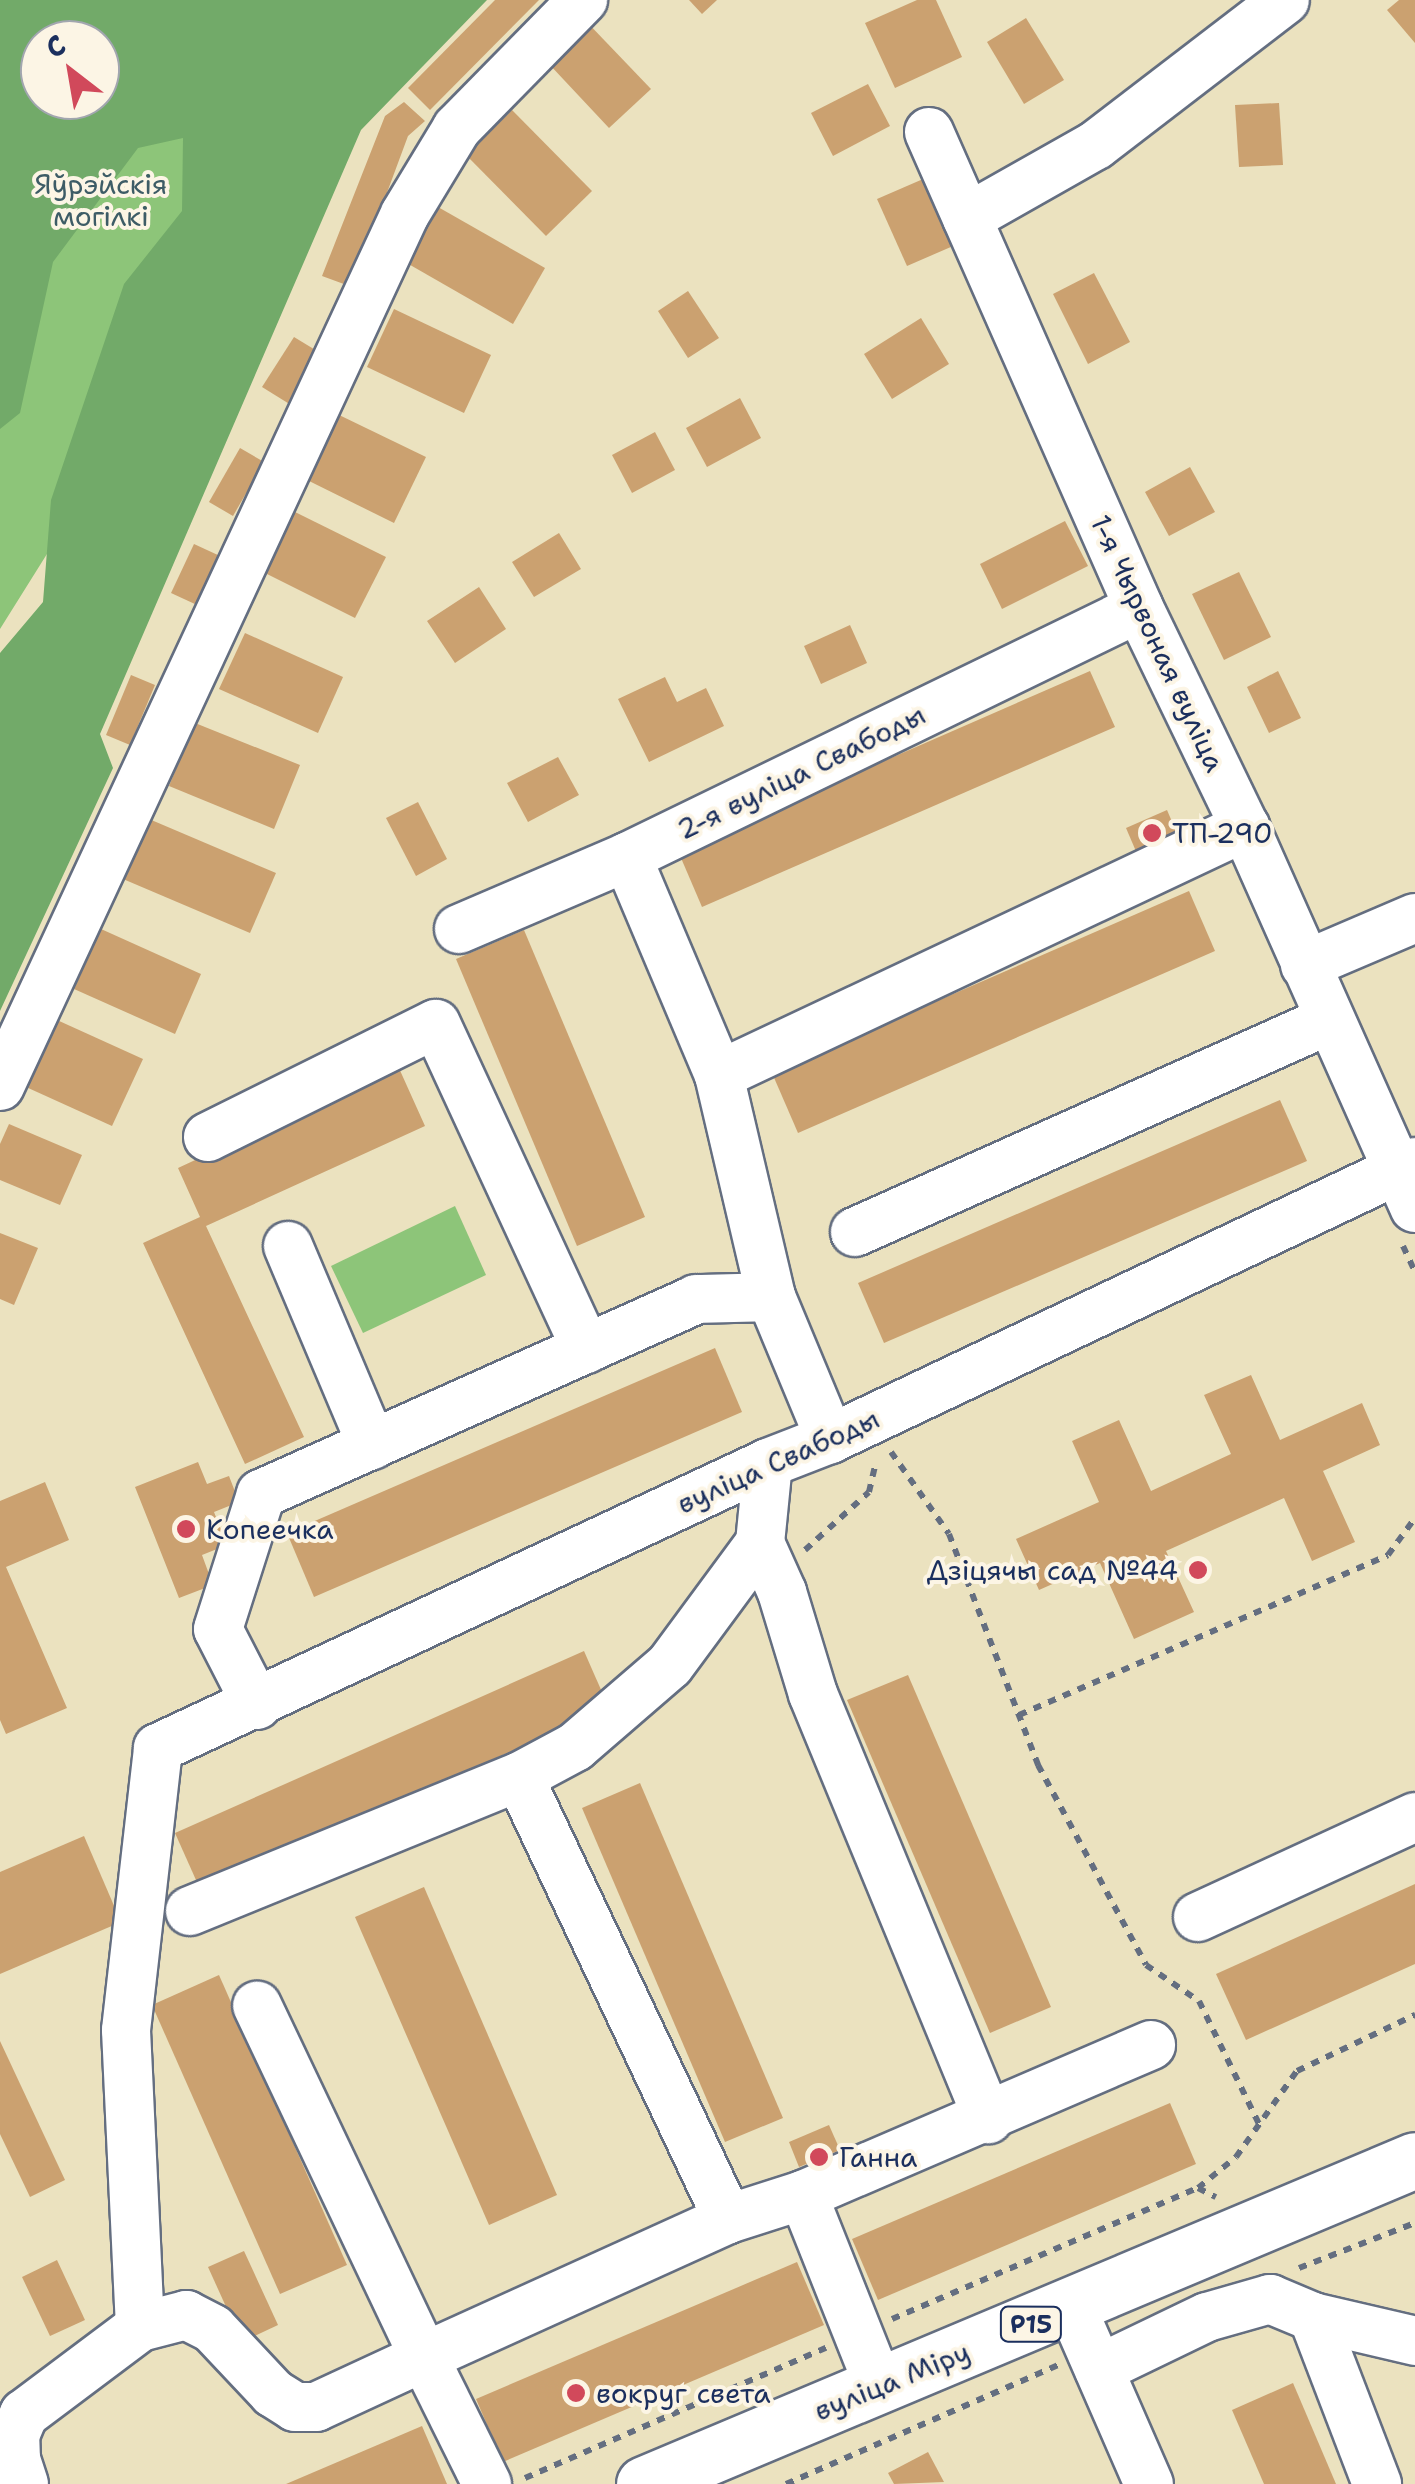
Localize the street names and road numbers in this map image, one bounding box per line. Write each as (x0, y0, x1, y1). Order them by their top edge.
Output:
street label: 1-я Чырвоная вуліца (1084, 509, 1232, 777)
street label: 2-я вуліца Свабоды (672, 697, 930, 847)
street label: вуліца Свабоды (672, 1401, 884, 1521)
road number: Р15 (998, 2304, 1064, 2344)
street label: вуліца Міру (809, 2334, 975, 2428)

